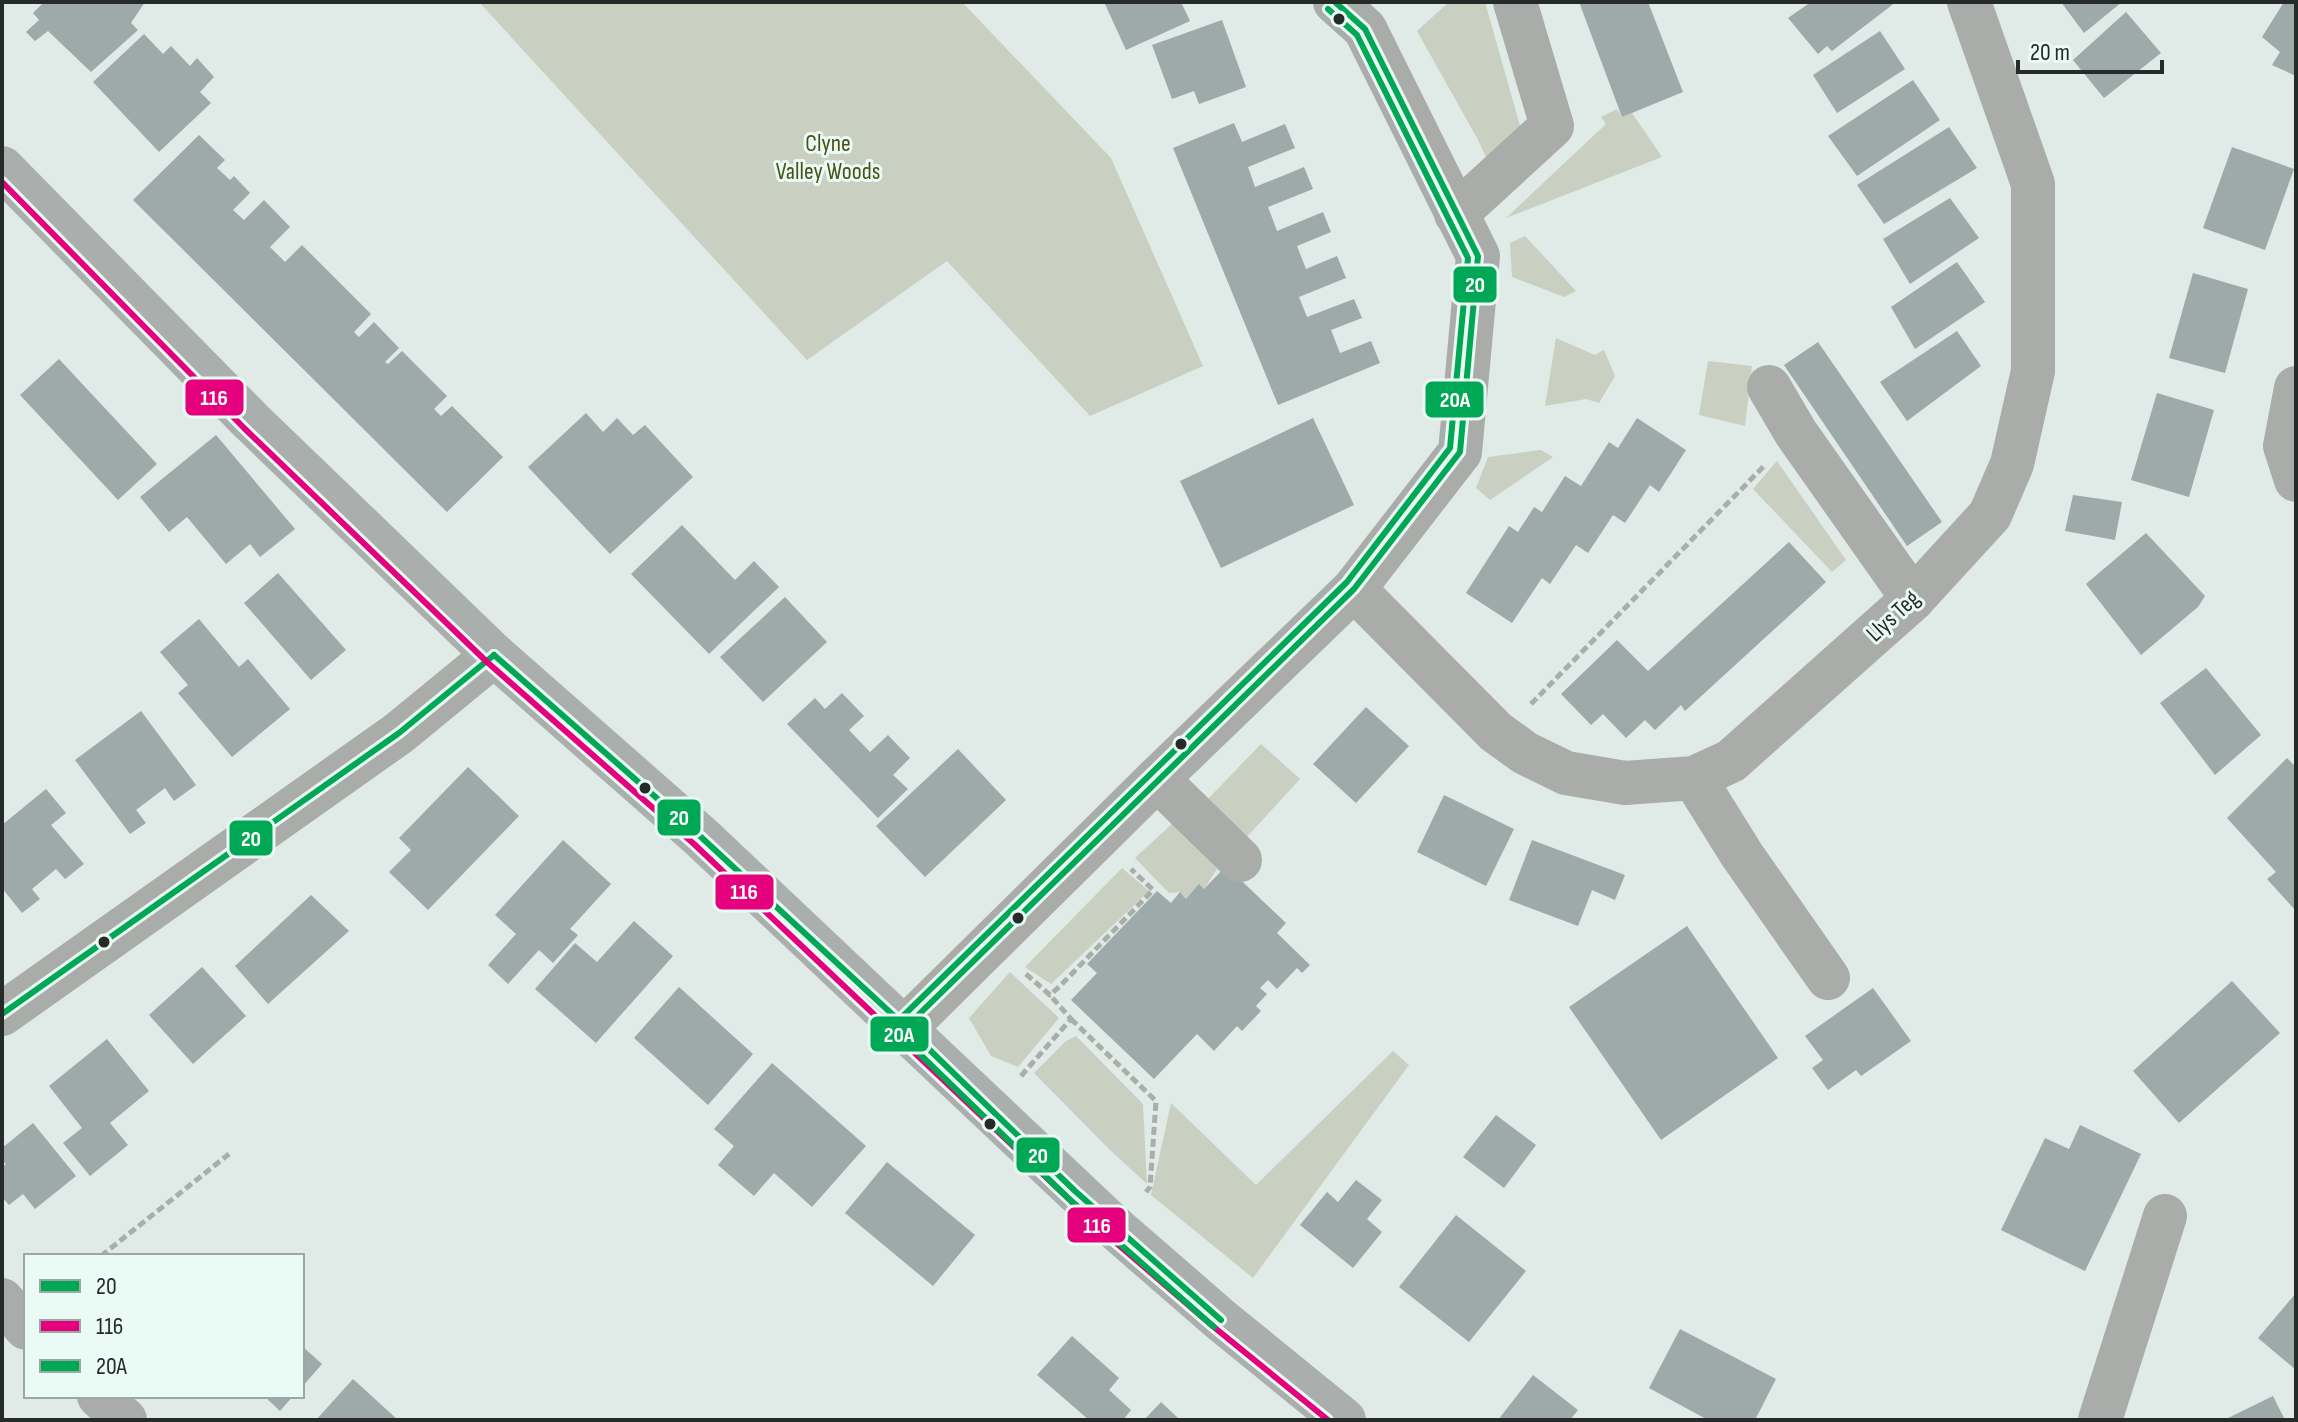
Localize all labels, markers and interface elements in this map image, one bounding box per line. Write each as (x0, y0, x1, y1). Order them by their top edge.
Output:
unlabelled marker (1331, 11, 1347, 27)
scale bar (2018, 24, 2162, 74)
text: 20 m (2030, 38, 2070, 67)
park label: Clyne Valley Woods (776, 129, 880, 186)
line badge: 20 (1452, 265, 1498, 304)
text: 20 (1465, 272, 1485, 299)
line badge: 116 (184, 378, 245, 417)
line badge: 20A (1424, 380, 1485, 419)
text: 116 (200, 385, 228, 412)
text: 20A (1440, 387, 1471, 414)
street label: Llys Teg (1860, 584, 1926, 648)
unlabelled marker (1173, 736, 1189, 752)
unlabelled marker (637, 780, 653, 796)
line badge: 20 (656, 798, 702, 837)
text: 20 (669, 805, 689, 832)
line badge: 20 (228, 819, 274, 857)
text: 20 (241, 826, 261, 853)
line badge: 116 (714, 873, 775, 911)
text: 116 (730, 879, 758, 906)
unlabelled marker (1010, 910, 1026, 926)
unlabelled marker (96, 934, 112, 950)
line badge: 20A (869, 1015, 930, 1053)
text: 20A (884, 1022, 915, 1049)
unlabelled marker (982, 1116, 998, 1132)
line badge: 20 (1015, 1136, 1061, 1174)
text: 20 (1028, 1143, 1048, 1170)
line badge: 116 (1066, 1206, 1127, 1244)
text: 116 (1083, 1213, 1111, 1240)
legend (24, 1254, 304, 1398)
text: 20 (96, 1272, 117, 1301)
text: 116 (96, 1312, 123, 1341)
text: 20A (96, 1352, 127, 1381)

